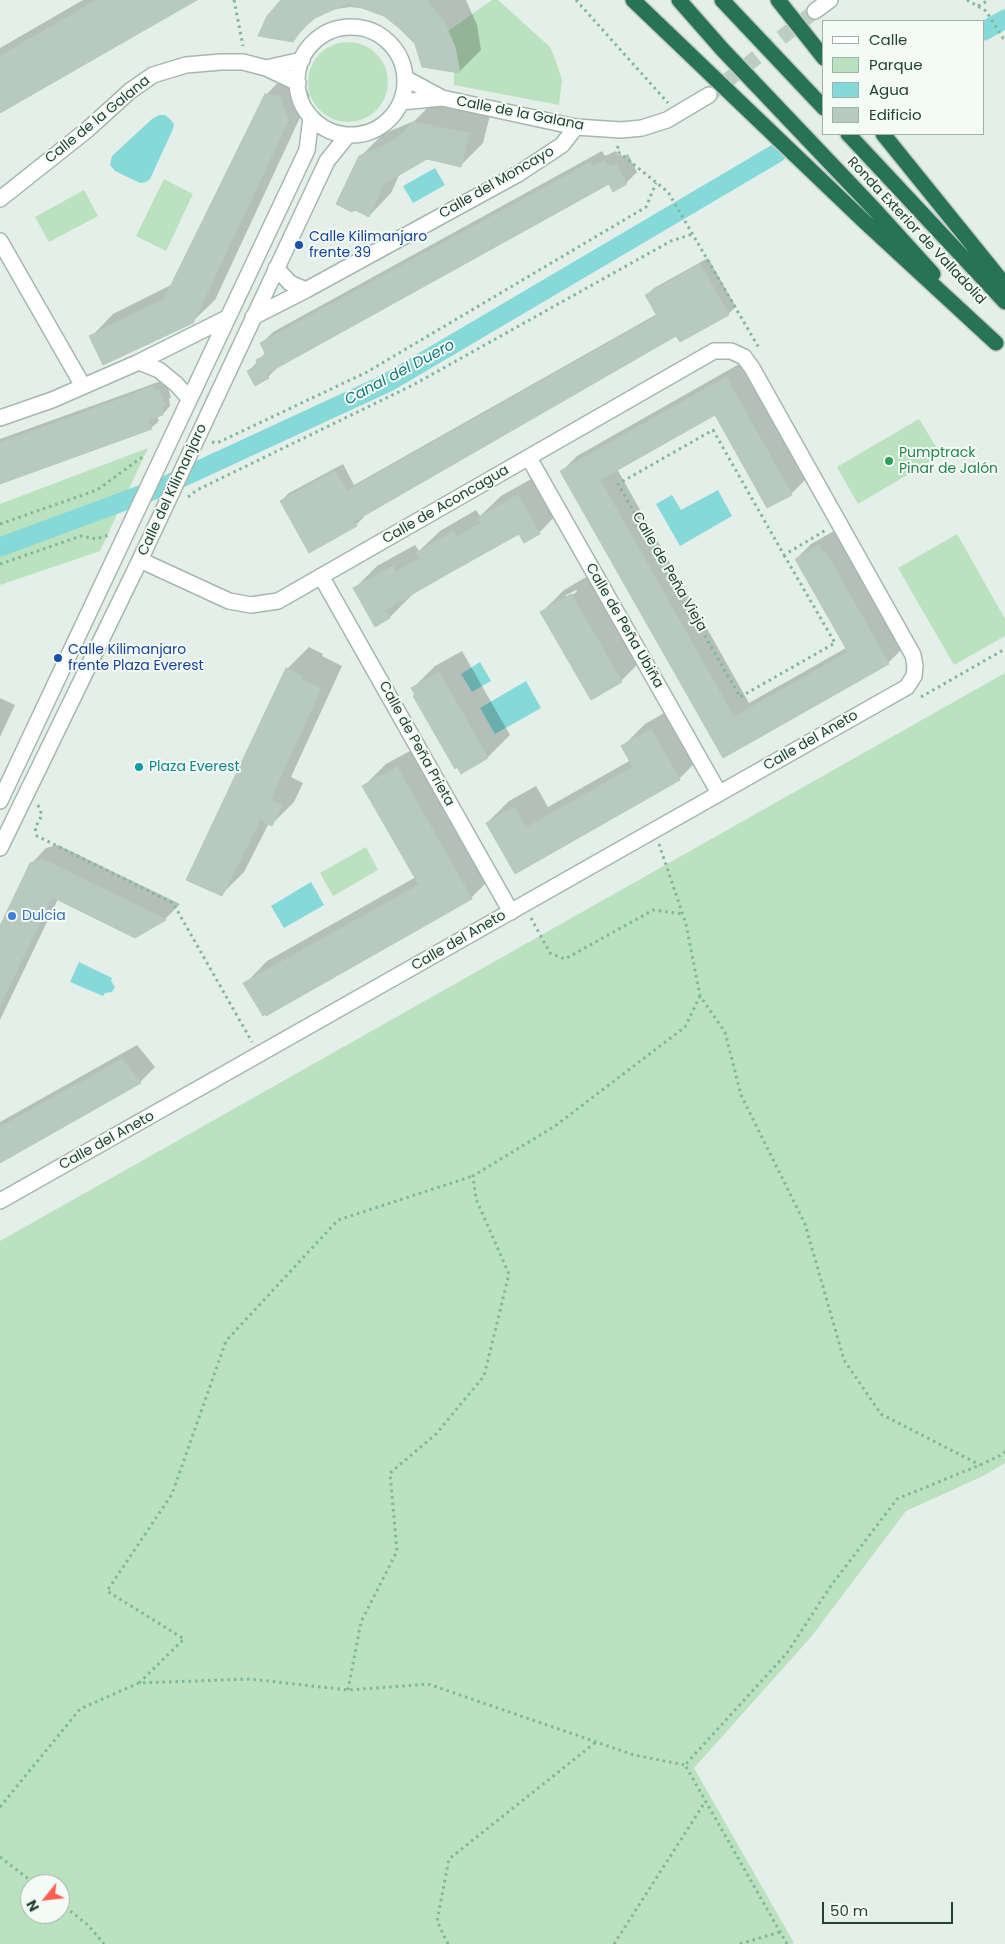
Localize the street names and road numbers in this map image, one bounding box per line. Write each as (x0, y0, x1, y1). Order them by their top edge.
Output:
street label: Calle de la Galana (42, 73, 154, 167)
street label: Calle de la Galana (455, 93, 585, 135)
street label: Calle del Moncayo (437, 143, 557, 223)
street label: Ronda Exterior de Valladolid (843, 154, 989, 308)
street label: Calle del Kilimanjaro (135, 421, 211, 559)
street label: Calle de Aconcagua (380, 462, 512, 548)
street label: Calle de Peña Vieja (628, 509, 710, 635)
street label: Calle de Peña Ubiña (581, 561, 667, 691)
street label: Calle de Peña Prieta (375, 679, 457, 809)
street label: Calle del Aneto (761, 707, 861, 775)
street label: Calle del Aneto (409, 907, 509, 975)
street label: Calle del Aneto (57, 1108, 157, 1174)

